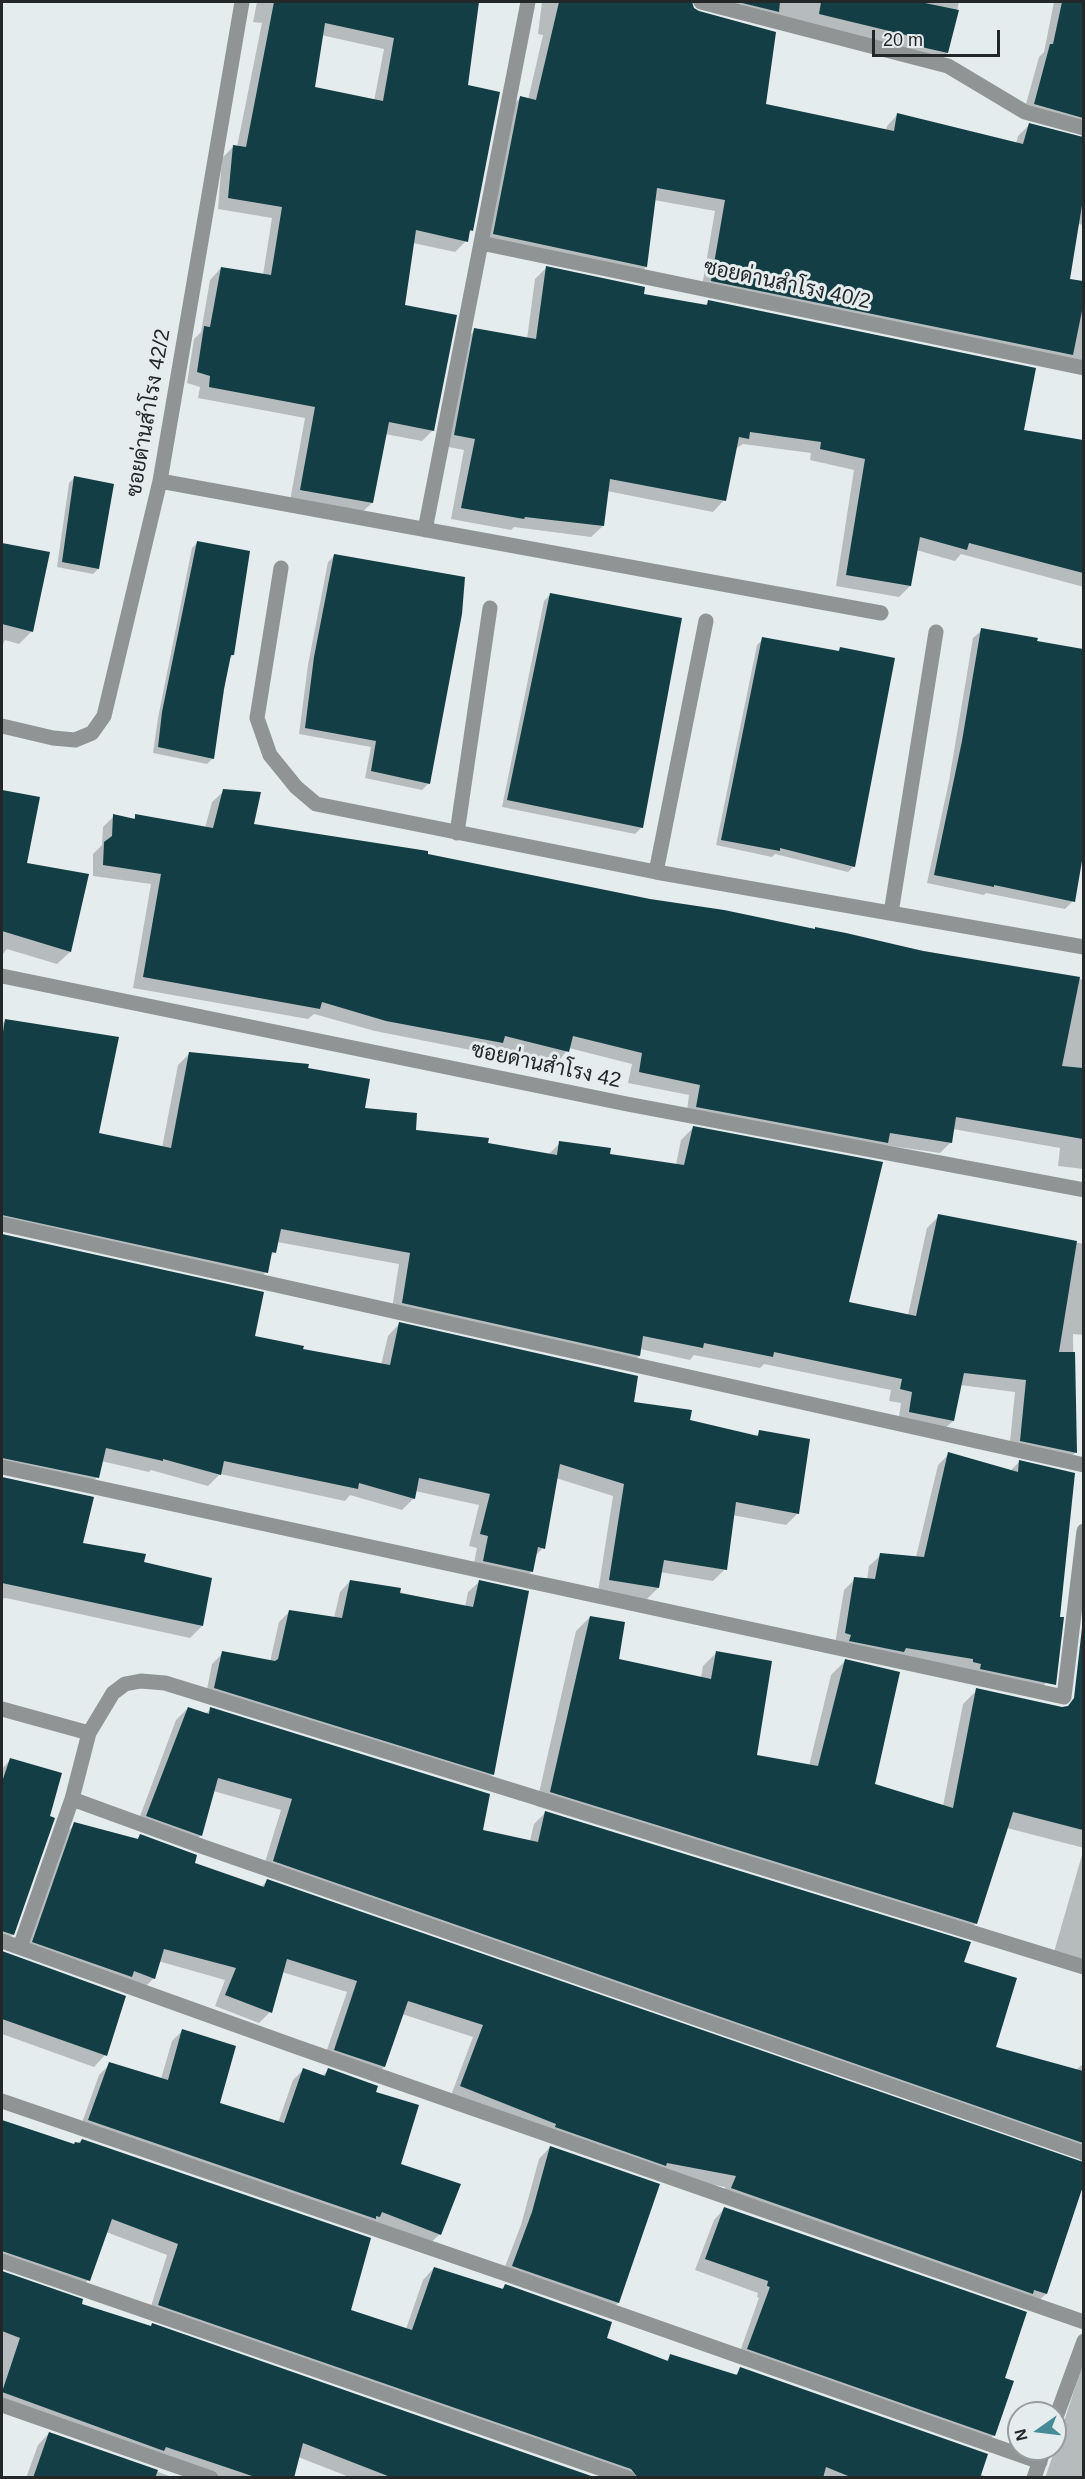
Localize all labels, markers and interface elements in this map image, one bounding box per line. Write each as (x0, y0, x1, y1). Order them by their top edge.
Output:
scale bar (875, 18, 1002, 56)
text: 20 m (883, 30, 923, 50)
street label: ซอยด่านสำโรง 40/2 (701, 255, 873, 315)
street label: ซอยด่านสำโรง 42/2 (122, 327, 176, 499)
street label: ซอยด่านสำโรง 42 (469, 1038, 623, 1094)
north arrow (1007, 2401, 1067, 2461)
text: N (1011, 2427, 1031, 2443)

